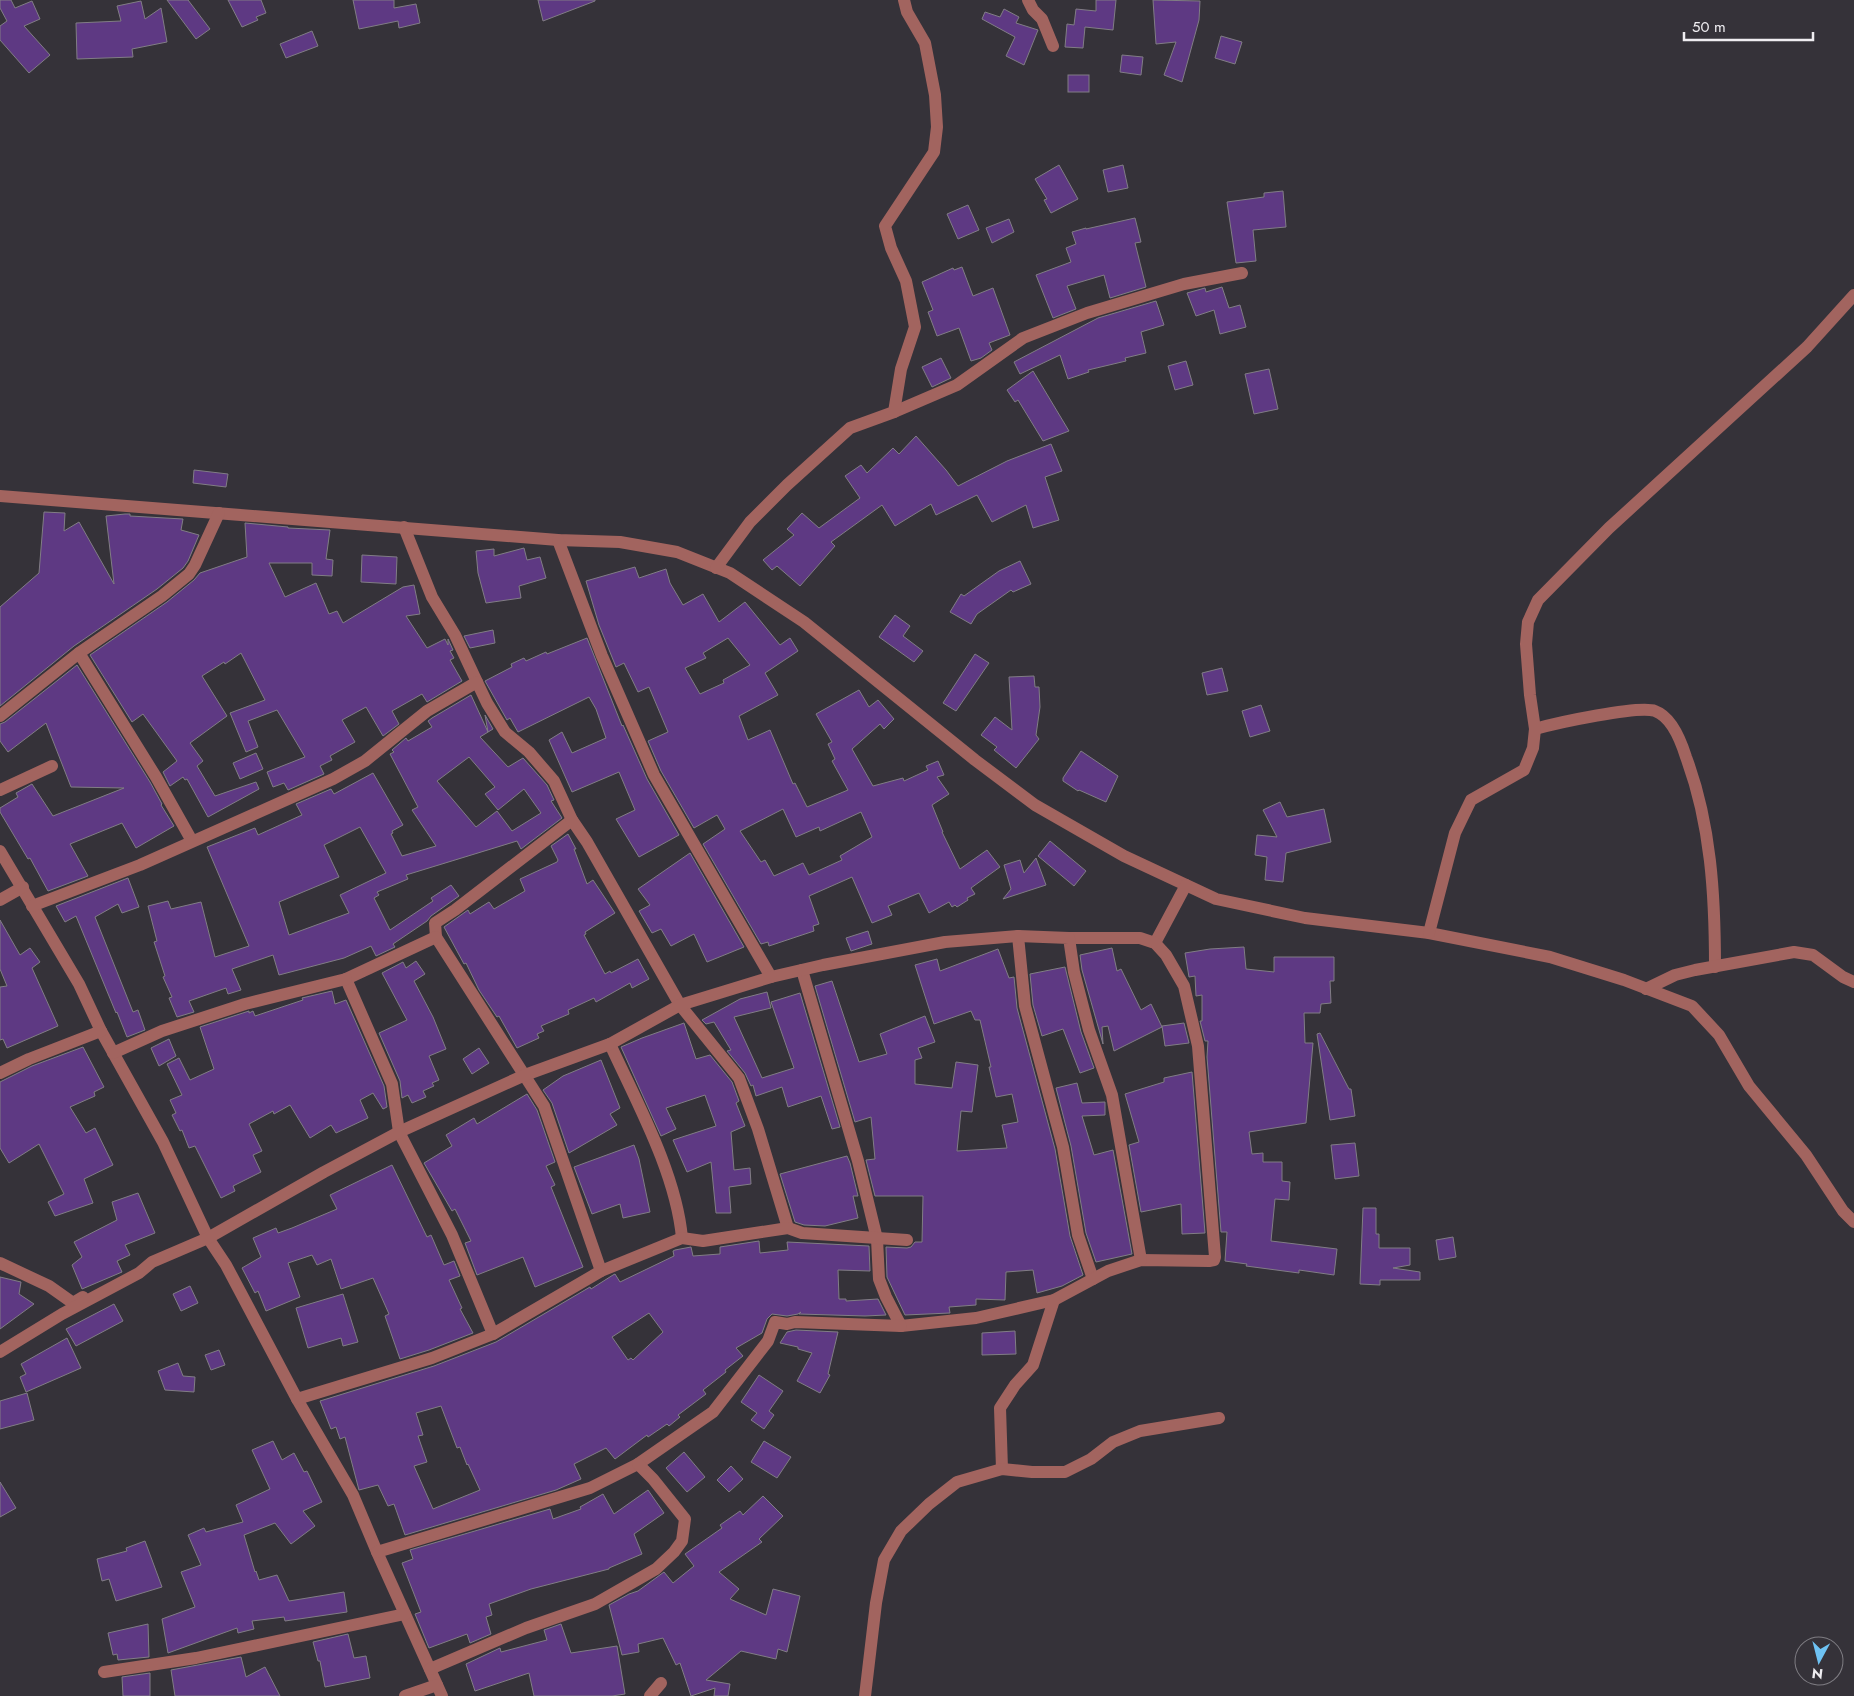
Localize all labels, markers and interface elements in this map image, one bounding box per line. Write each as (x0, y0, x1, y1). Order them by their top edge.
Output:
scale bar (1684, 10, 1813, 42)
text: 50 m (1692, 16, 1726, 38)
north arrow (1794, 1636, 1844, 1686)
text: N (1811, 1663, 1824, 1685)

